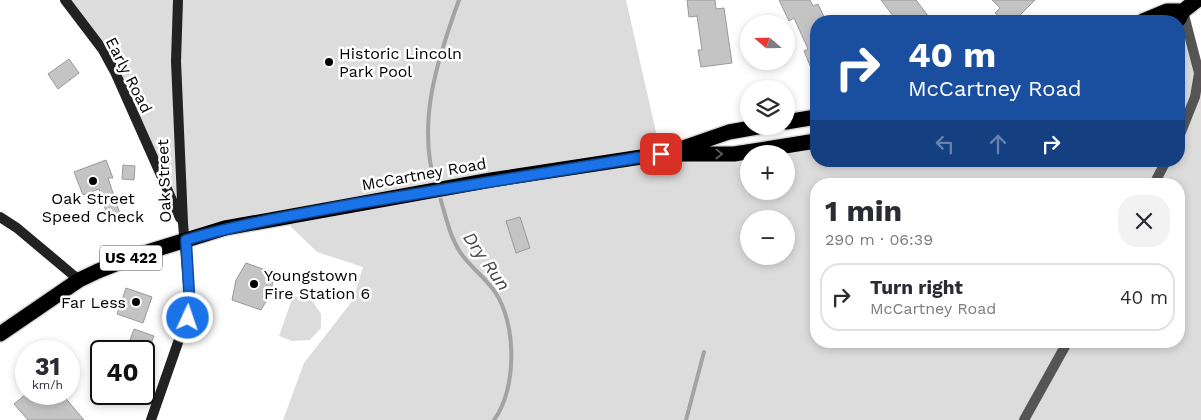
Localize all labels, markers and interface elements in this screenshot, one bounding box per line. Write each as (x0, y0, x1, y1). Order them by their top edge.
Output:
north arrow (740, 15, 795, 70)
map controls (740, 15, 795, 265)
street label: Early Road (102, 34, 156, 116)
text: 40 m (908, 34, 996, 76)
icon: right (825, 35, 890, 100)
place label: Historic Lincoln Park Pool (339, 44, 462, 81)
marker: Historic Lincoln Park Pool (323, 56, 335, 68)
text: McCartney Road (908, 76, 1082, 101)
button: layers (740, 80, 795, 135)
icon: left (931, 130, 959, 158)
icon: ahead (984, 130, 1012, 158)
icon: right (1037, 130, 1065, 158)
pin (640, 133, 682, 175)
street label: Oak Street (153, 139, 175, 223)
icon: arrive (647, 140, 675, 168)
button: + (740, 145, 795, 200)
one-way arrow (715, 149, 723, 159)
street label: McCartney Road (360, 154, 488, 194)
marker: Oak Street Speed Check (87, 175, 99, 187)
place label: Oak Street Speed Check (42, 189, 144, 226)
text: 1 min (825, 193, 902, 228)
button: close (1118, 195, 1170, 247)
button: − (740, 210, 795, 265)
water label: Dry Run (459, 227, 515, 295)
text: 290 m · 06:39 (825, 230, 933, 249)
road number: US 422 (100, 246, 162, 270)
place label: Youngstown Fire Station 6 (264, 266, 370, 303)
text: Turn right (870, 276, 963, 299)
marker: Youngstown Fire Station 6 (248, 278, 260, 290)
icon: right (827, 283, 855, 311)
text: 40 m (1120, 286, 1168, 309)
position arrow (161, 291, 213, 343)
place label: Far Less (61, 293, 126, 312)
marker: Far Less (130, 296, 142, 308)
text: McCartney Road (870, 299, 996, 318)
speed limit sign: 40 (90, 340, 155, 405)
text: 31 (35, 352, 60, 381)
text: km/h (32, 378, 63, 392)

